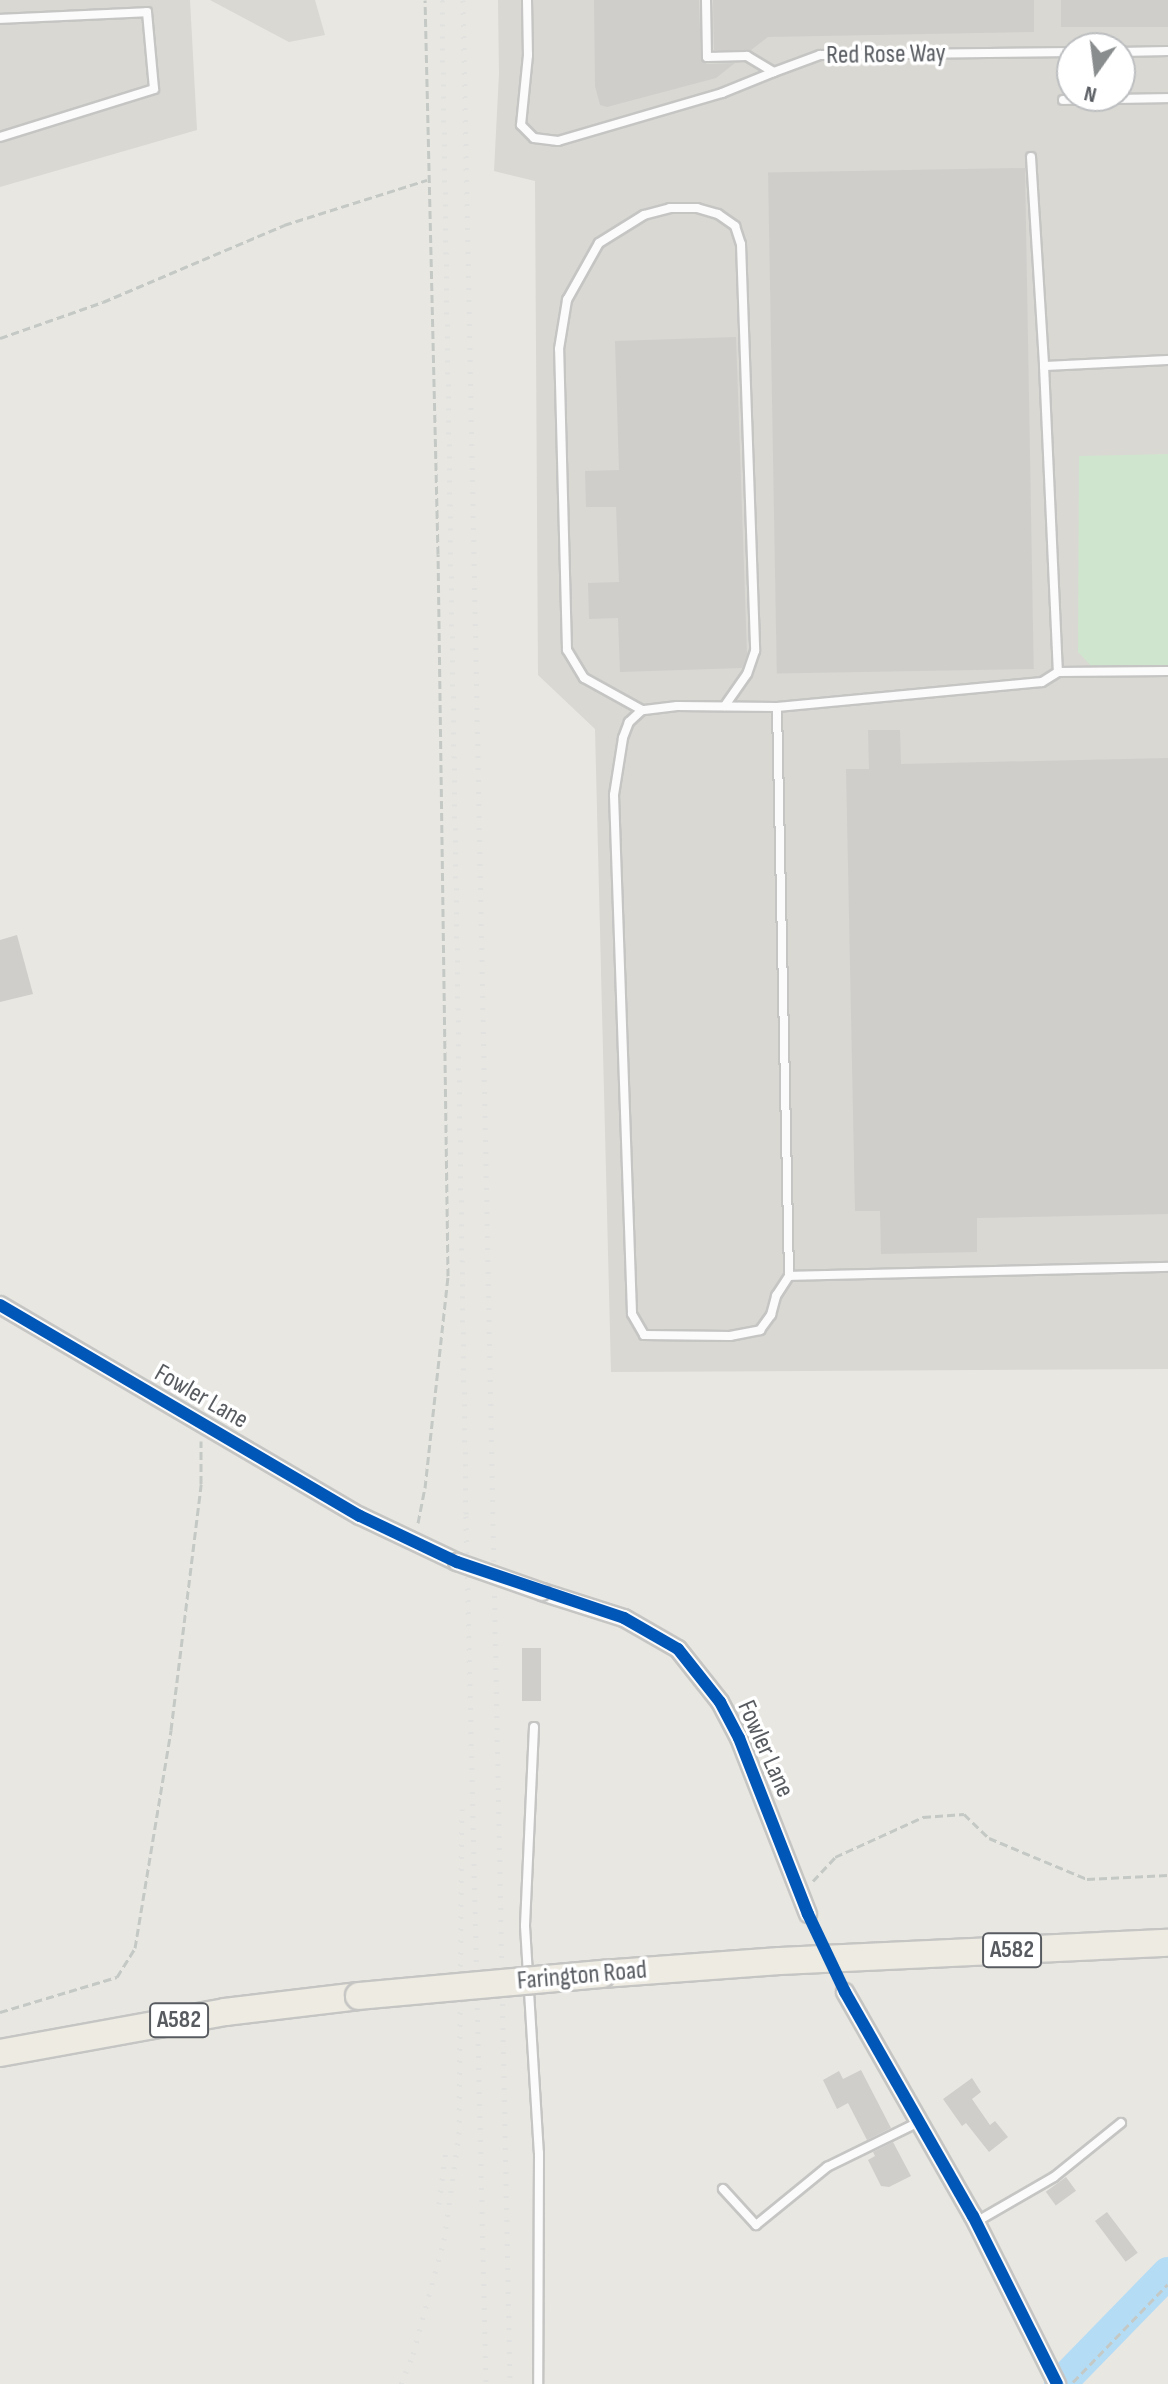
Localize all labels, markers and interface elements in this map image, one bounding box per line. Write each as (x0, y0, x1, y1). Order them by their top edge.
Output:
north arrow (1056, 32, 1136, 112)
street label: Red Rose Way (826, 38, 946, 72)
text: N (1082, 79, 1100, 108)
street label: Fowler Lane (149, 1358, 253, 1436)
street label: Fowler Lane (730, 1696, 800, 1802)
road number: A582 (982, 1930, 1042, 1970)
street label: Farington Road (516, 1955, 648, 1997)
road number: A582 (149, 2000, 209, 2040)

